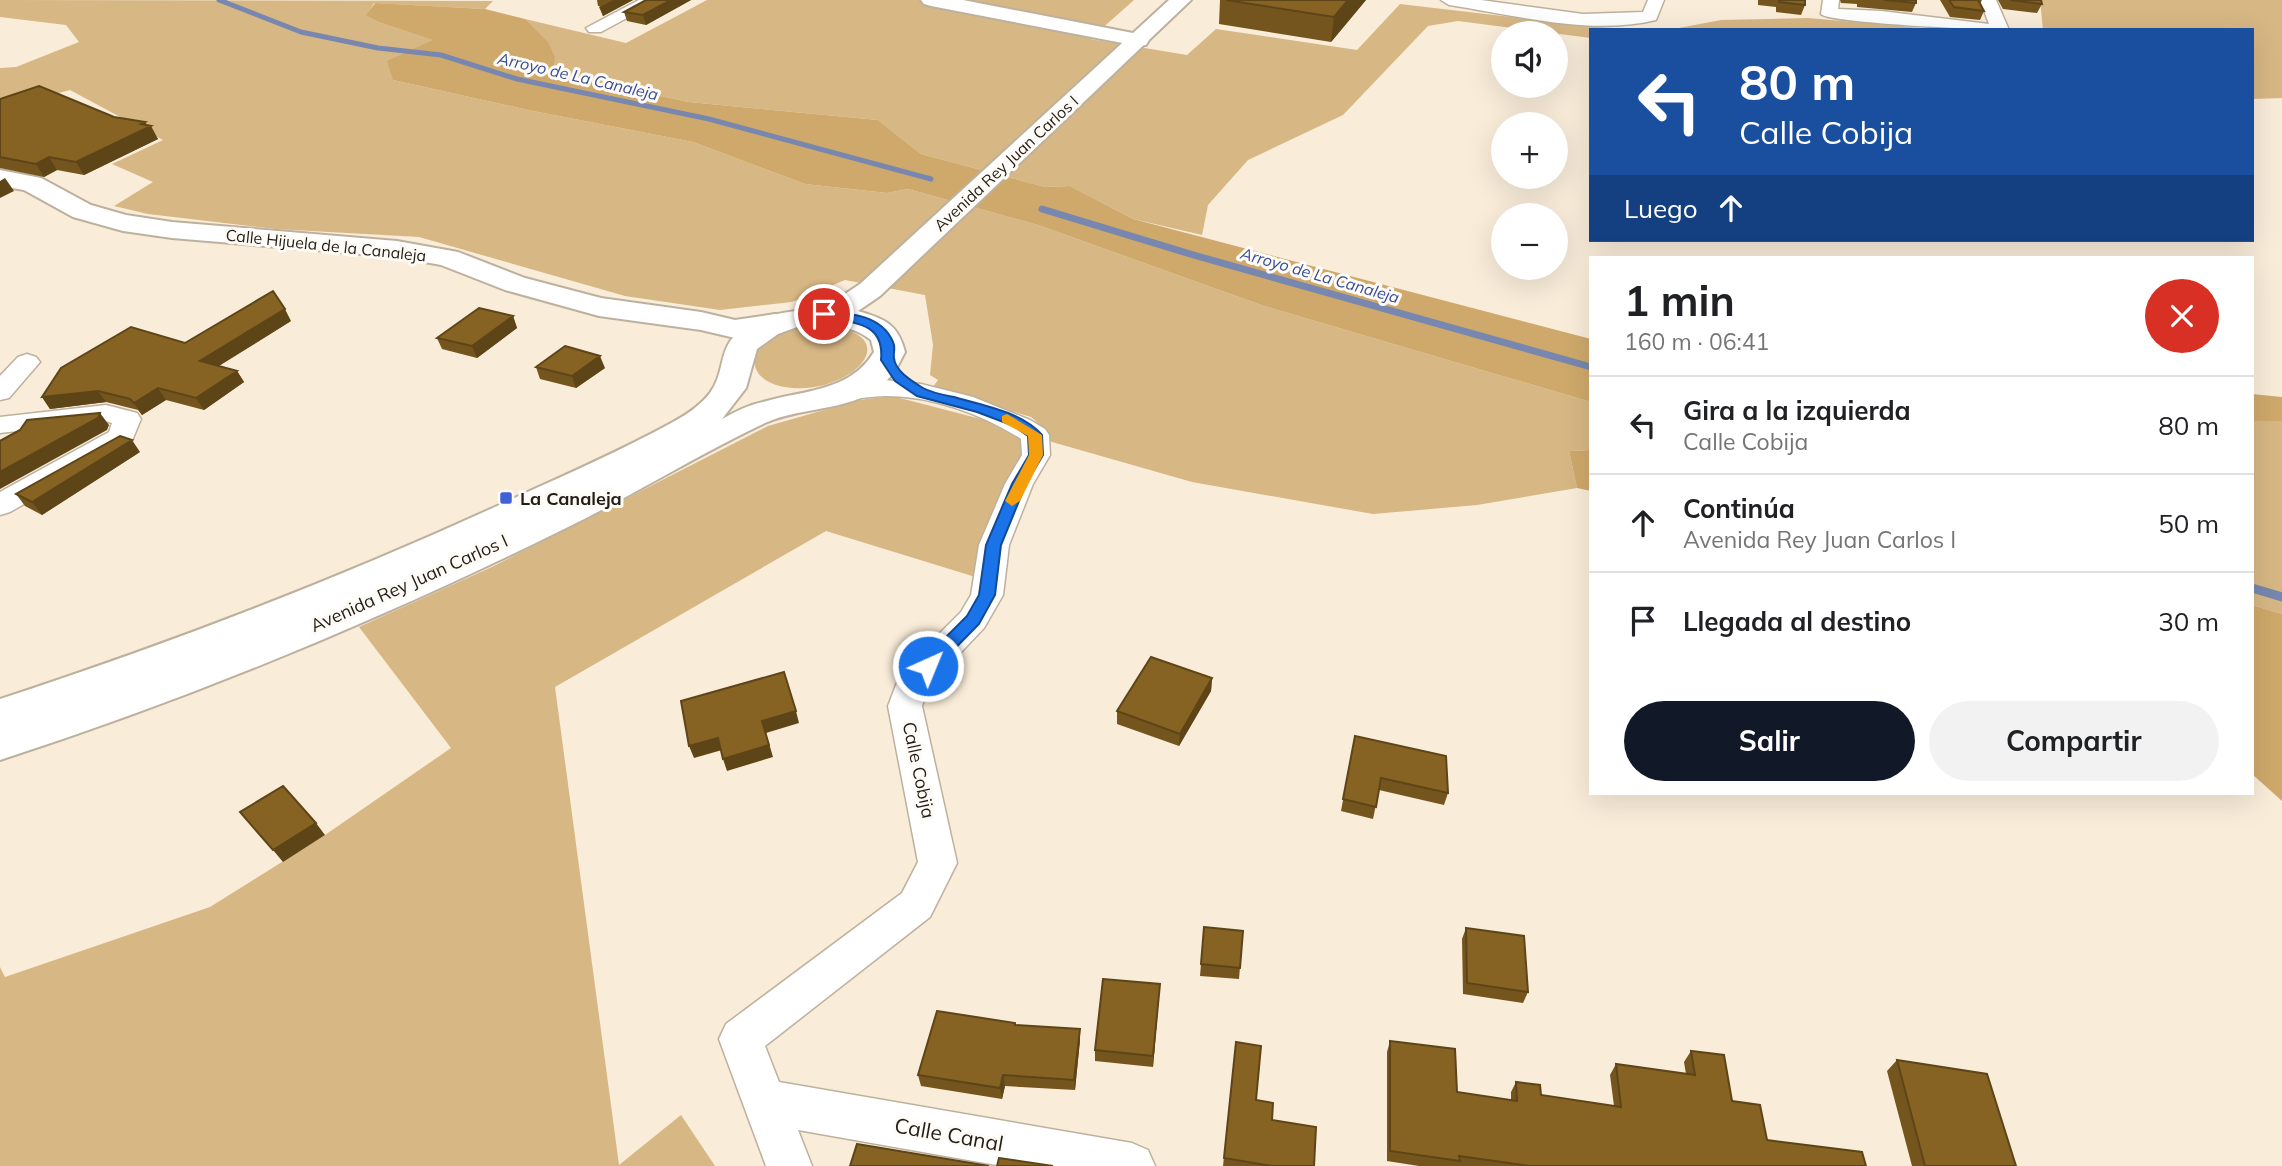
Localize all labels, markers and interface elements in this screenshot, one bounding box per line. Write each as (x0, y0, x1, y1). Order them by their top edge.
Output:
map controls (1491, 21, 1568, 280)
button: sound (1491, 21, 1568, 98)
water label: Arroyo de La Canaleja (495, 48, 661, 104)
text: 80 m (1739, 51, 1855, 112)
icon: left (1624, 56, 1715, 147)
street label: Avenida Rey Juan Carlos I (930, 91, 1082, 235)
button: + (1491, 112, 1568, 189)
text: Calle Cobija (1739, 112, 1913, 152)
icon: ahead (1712, 189, 1750, 227)
text: Luego (1624, 192, 1698, 225)
button: − (1491, 203, 1568, 280)
street label: Calle Hijuela de la Canaleja (225, 225, 427, 265)
water label: Arroyo de La Canaleja (1237, 242, 1402, 307)
text: 1 min (1624, 274, 1735, 327)
button: close (2145, 279, 2219, 353)
pin (794, 284, 854, 344)
icon: arrive (805, 295, 843, 333)
text: 160 m · 06:41 (1624, 327, 1769, 356)
text: Gira a la izquierda (1683, 394, 1911, 427)
icon: left (1624, 406, 1662, 444)
text: 80 m (2158, 409, 2219, 442)
text: Calle Cobija (1683, 427, 1808, 456)
place label: La Canaleja (520, 487, 622, 510)
marker: La Canaleja (498, 490, 514, 506)
text: Continúa (1683, 492, 1795, 525)
icon: ahead (1624, 504, 1662, 542)
text: 50 m (2158, 507, 2219, 540)
text: Avenida Rey Juan Carlos I (1683, 525, 1956, 554)
street label: Avenida Rey Juan Carlos I (307, 529, 511, 637)
icon: arrive (1624, 602, 1662, 640)
text: Llegada al destino (1683, 605, 1911, 638)
text: 30 m (2158, 605, 2219, 638)
position arrow (891, 629, 965, 703)
button: Salir (1624, 701, 1915, 781)
button: Compartir (1929, 701, 2219, 781)
street label: Calle Cobija (898, 720, 940, 820)
street label: Calle Canal (893, 1112, 1005, 1156)

